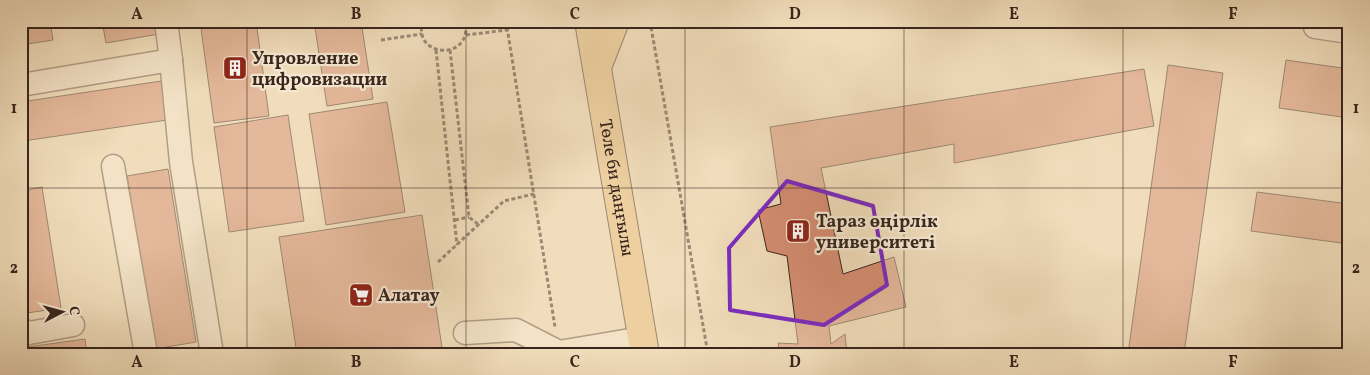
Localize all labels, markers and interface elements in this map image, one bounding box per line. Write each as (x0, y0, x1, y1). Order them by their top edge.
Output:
text: A (131, 4, 143, 26)
text: B (351, 4, 362, 26)
text: C (570, 4, 580, 26)
text: D (789, 4, 801, 26)
text: E (1009, 4, 1019, 26)
text: F (1228, 4, 1238, 26)
place label: Упровление цифровизации (252, 47, 387, 93)
building icon: Упровление цифровизации (222, 55, 248, 81)
text: 1 (11, 98, 17, 120)
text: 1 (1353, 98, 1359, 120)
street label: Төле би даңғылы (592, 117, 639, 259)
place label: Тараз өңірлік университеті (816, 210, 938, 256)
building icon: Тараз өңірлік университеті (785, 218, 811, 244)
text: 2 (10, 258, 18, 280)
text: 2 (1352, 258, 1360, 280)
supermarket icon: Алатау (348, 282, 374, 308)
place label: Алатау (378, 284, 440, 309)
north arrow (38, 288, 88, 338)
text: С (64, 305, 83, 316)
text: A (131, 352, 143, 374)
text: B (351, 352, 362, 374)
text: C (570, 352, 580, 374)
text: D (789, 352, 801, 374)
text: E (1009, 352, 1019, 374)
text: F (1228, 352, 1238, 374)

